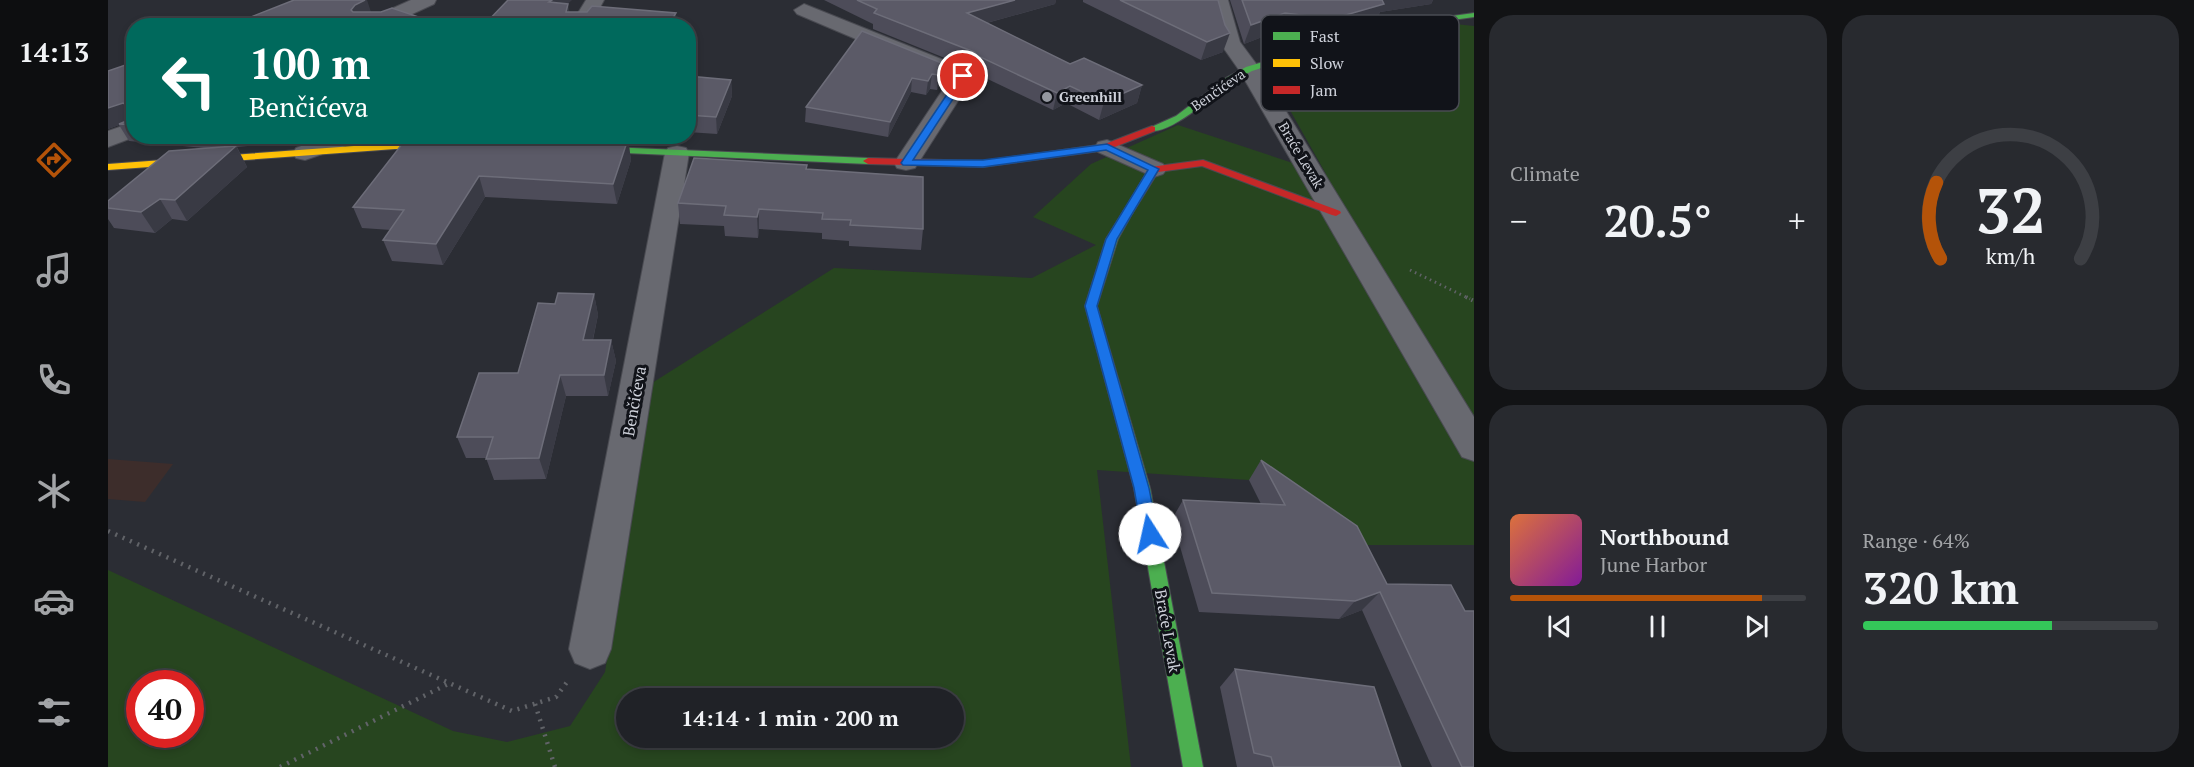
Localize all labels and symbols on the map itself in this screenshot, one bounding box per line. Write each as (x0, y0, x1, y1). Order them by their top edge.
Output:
legend (1261, 15, 1459, 111)
text: Fast (1310, 25, 1340, 47)
pin (937, 50, 988, 101)
text: Slow (1310, 52, 1344, 74)
street label: Benčićeva (1187, 64, 1249, 115)
text: Jam (1310, 79, 1338, 101)
place label: Greenhill (1059, 87, 1122, 106)
marker: Greenhill (1040, 90, 1054, 104)
street label: Braće Levak (1274, 118, 1329, 192)
street label: Benčićeva (617, 364, 651, 438)
position arrow (1118, 502, 1182, 566)
street label: Braće Levak (1150, 588, 1186, 675)
speed limit sign: 40 (126, 670, 204, 748)

